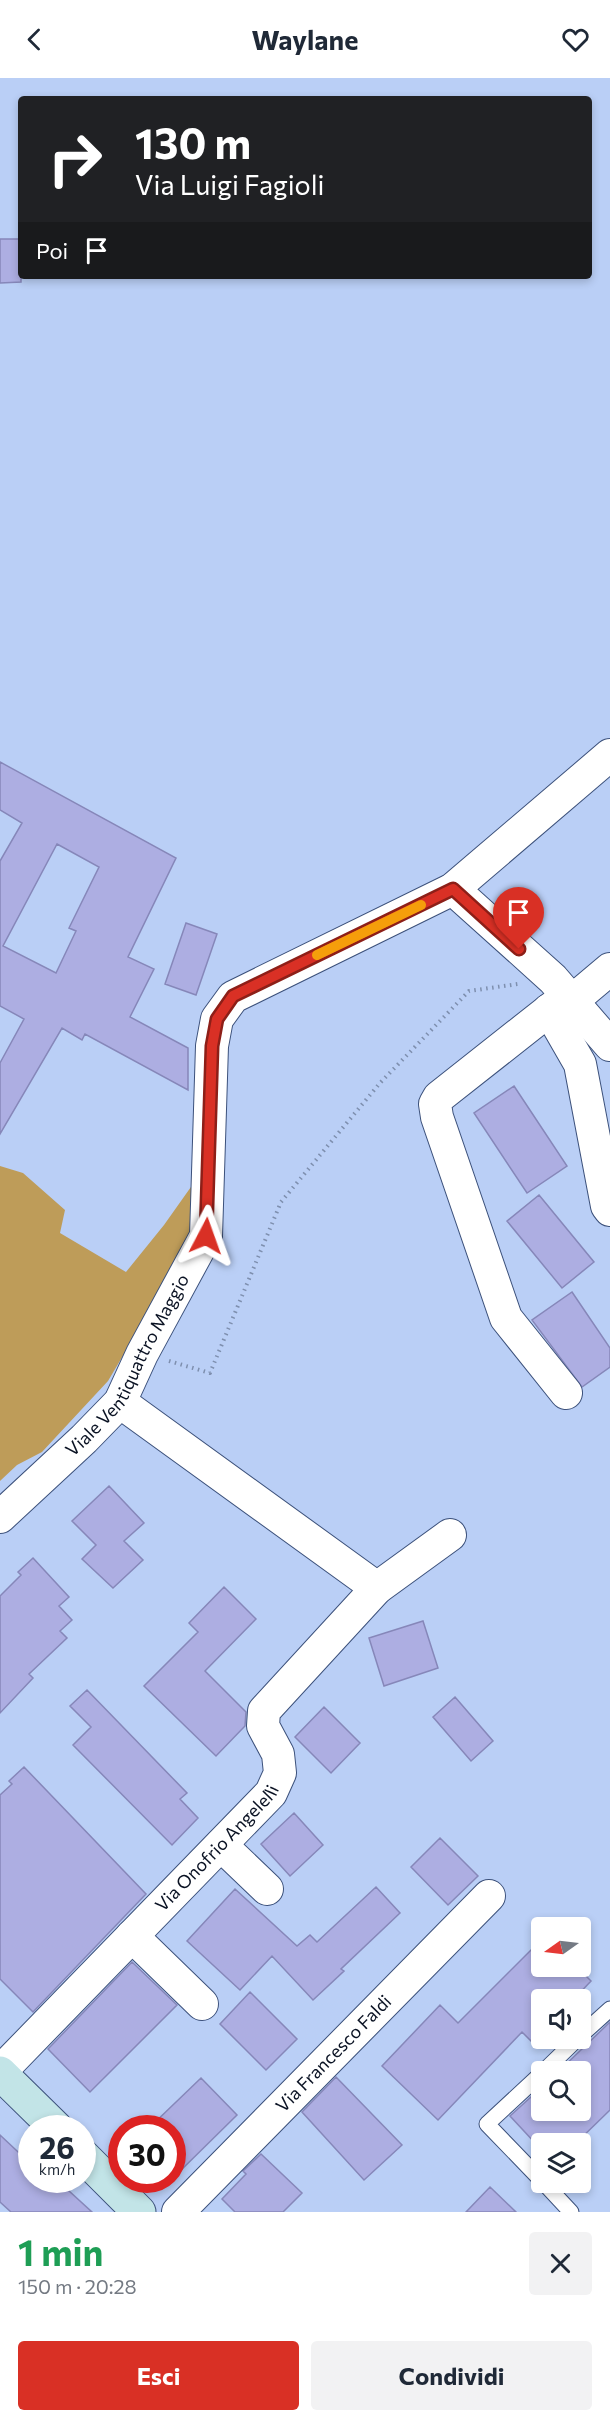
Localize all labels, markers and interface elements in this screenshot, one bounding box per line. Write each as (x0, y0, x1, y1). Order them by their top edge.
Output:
icon: back (18, 23, 51, 56)
text: Waylane (252, 23, 358, 56)
icon: heart (559, 23, 592, 56)
text: 130 m (135, 116, 251, 168)
icon: right (36, 120, 114, 198)
text: Via Luigi Fagioli (135, 168, 325, 201)
icon: arrive (80, 234, 113, 267)
text: Poi (36, 237, 68, 264)
pin (493, 887, 544, 949)
icon: arrive (502, 896, 535, 929)
position arrow (174, 1204, 238, 1268)
street label: Viale Ventiquattro Maggio (61, 1270, 193, 1460)
street label: Via Onofrio Angelelli (150, 1781, 283, 1916)
north arrow (531, 1917, 591, 1977)
map controls (531, 1917, 591, 2193)
button: sound (531, 1989, 591, 2049)
street label: Via Francesco Faldi (271, 1990, 395, 2116)
button: search (531, 2061, 591, 2121)
speed limit sign: 30 (108, 2115, 186, 2193)
text: 26 (39, 2128, 75, 2165)
button: layers (531, 2133, 591, 2193)
text: km/h (39, 2160, 75, 2178)
text: 1 min (18, 2229, 103, 2273)
button: close (529, 2232, 592, 2295)
text: 150 m · 20:28 (18, 2274, 137, 2298)
button: Esci (18, 2341, 299, 2410)
button: Condividi (311, 2341, 592, 2410)

